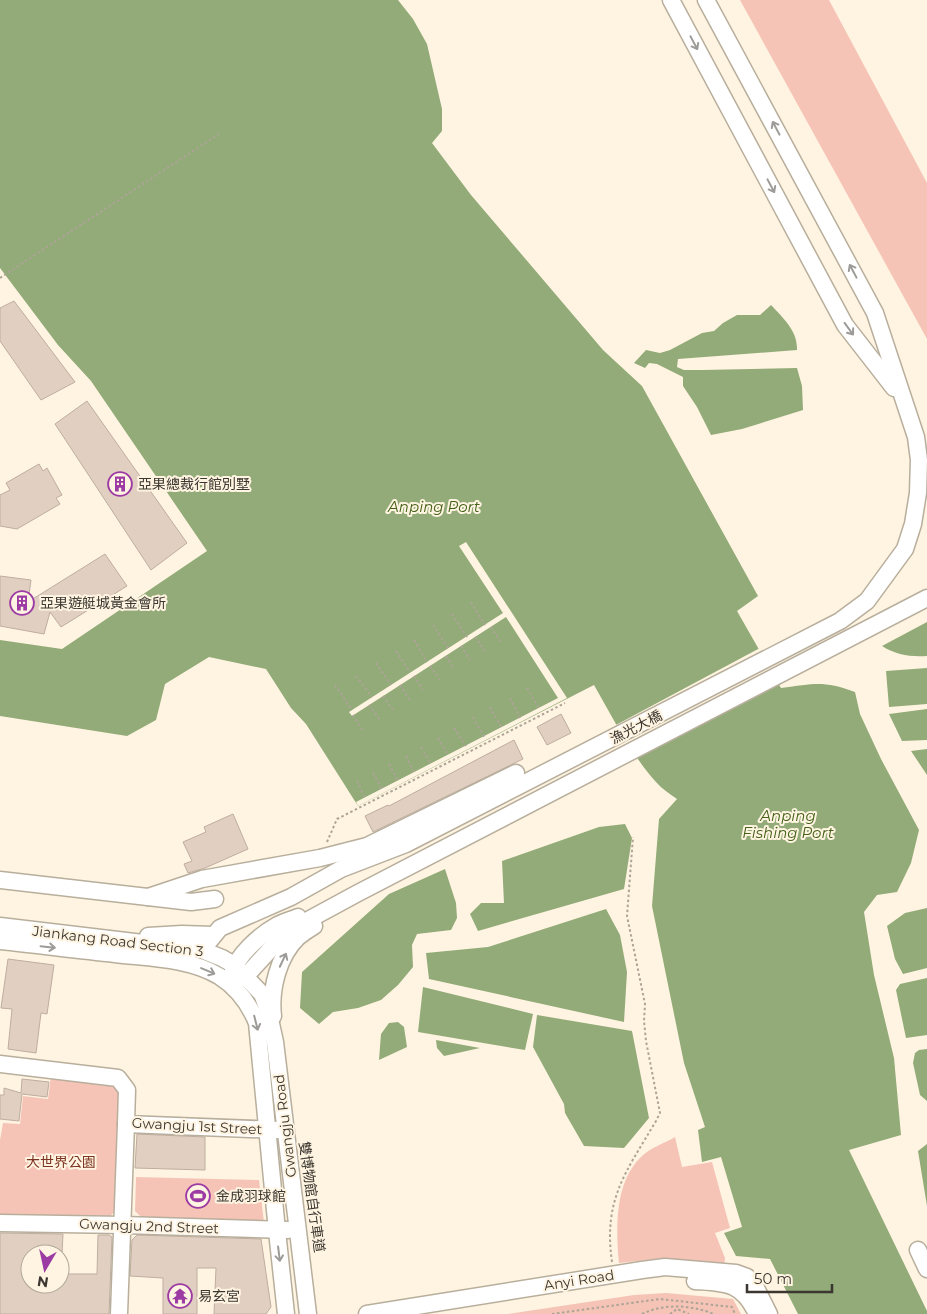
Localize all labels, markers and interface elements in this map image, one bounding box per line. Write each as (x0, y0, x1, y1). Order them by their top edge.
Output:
one-way arrow (690, 35, 699, 50)
one-way arrow (771, 121, 781, 136)
one-way arrow (767, 178, 776, 193)
one-way arrow (848, 264, 858, 279)
one-way arrow (844, 322, 854, 336)
building icon: 亞果總裁行館別墅 (107, 471, 133, 497)
place label: 亞果總裁行館別墅 (138, 475, 250, 493)
water label: Anping Port (387, 497, 480, 516)
building icon: 亞果遊艇城黃金會所 (9, 590, 35, 616)
place label: 亞果遊艇城黃金會所 (40, 594, 166, 612)
street label: 漁光大橋 (607, 706, 665, 748)
water label: Anping Fishing Port (742, 806, 834, 842)
street label: Jiankang Road Section 3 (30, 921, 205, 960)
one-way arrow (40, 942, 56, 952)
one-way arrow (279, 953, 289, 968)
one-way arrow (200, 967, 216, 976)
one-way arrow (252, 1015, 261, 1031)
street label: Gwangju Road (270, 1073, 300, 1179)
street label: Gwangju 1st Street (131, 1114, 263, 1138)
street label: 雙博物館自行車道 (295, 1140, 329, 1254)
park label: 大世界公園 (26, 1153, 96, 1171)
sports icon: 金成羽球館 (185, 1183, 211, 1209)
place label: 金成羽球館 (216, 1187, 286, 1205)
street label: Gwangju 2nd Street (79, 1215, 220, 1237)
north arrow (20, 1244, 70, 1294)
one-way arrow (274, 1246, 284, 1262)
scale bar (747, 1262, 832, 1294)
street label: Anyi Road (543, 1266, 615, 1294)
text: 50 m (754, 1269, 792, 1288)
text: N (36, 1272, 50, 1292)
temple icon: 易玄宮 (167, 1283, 193, 1309)
place label: 易玄宮 (198, 1287, 240, 1305)

